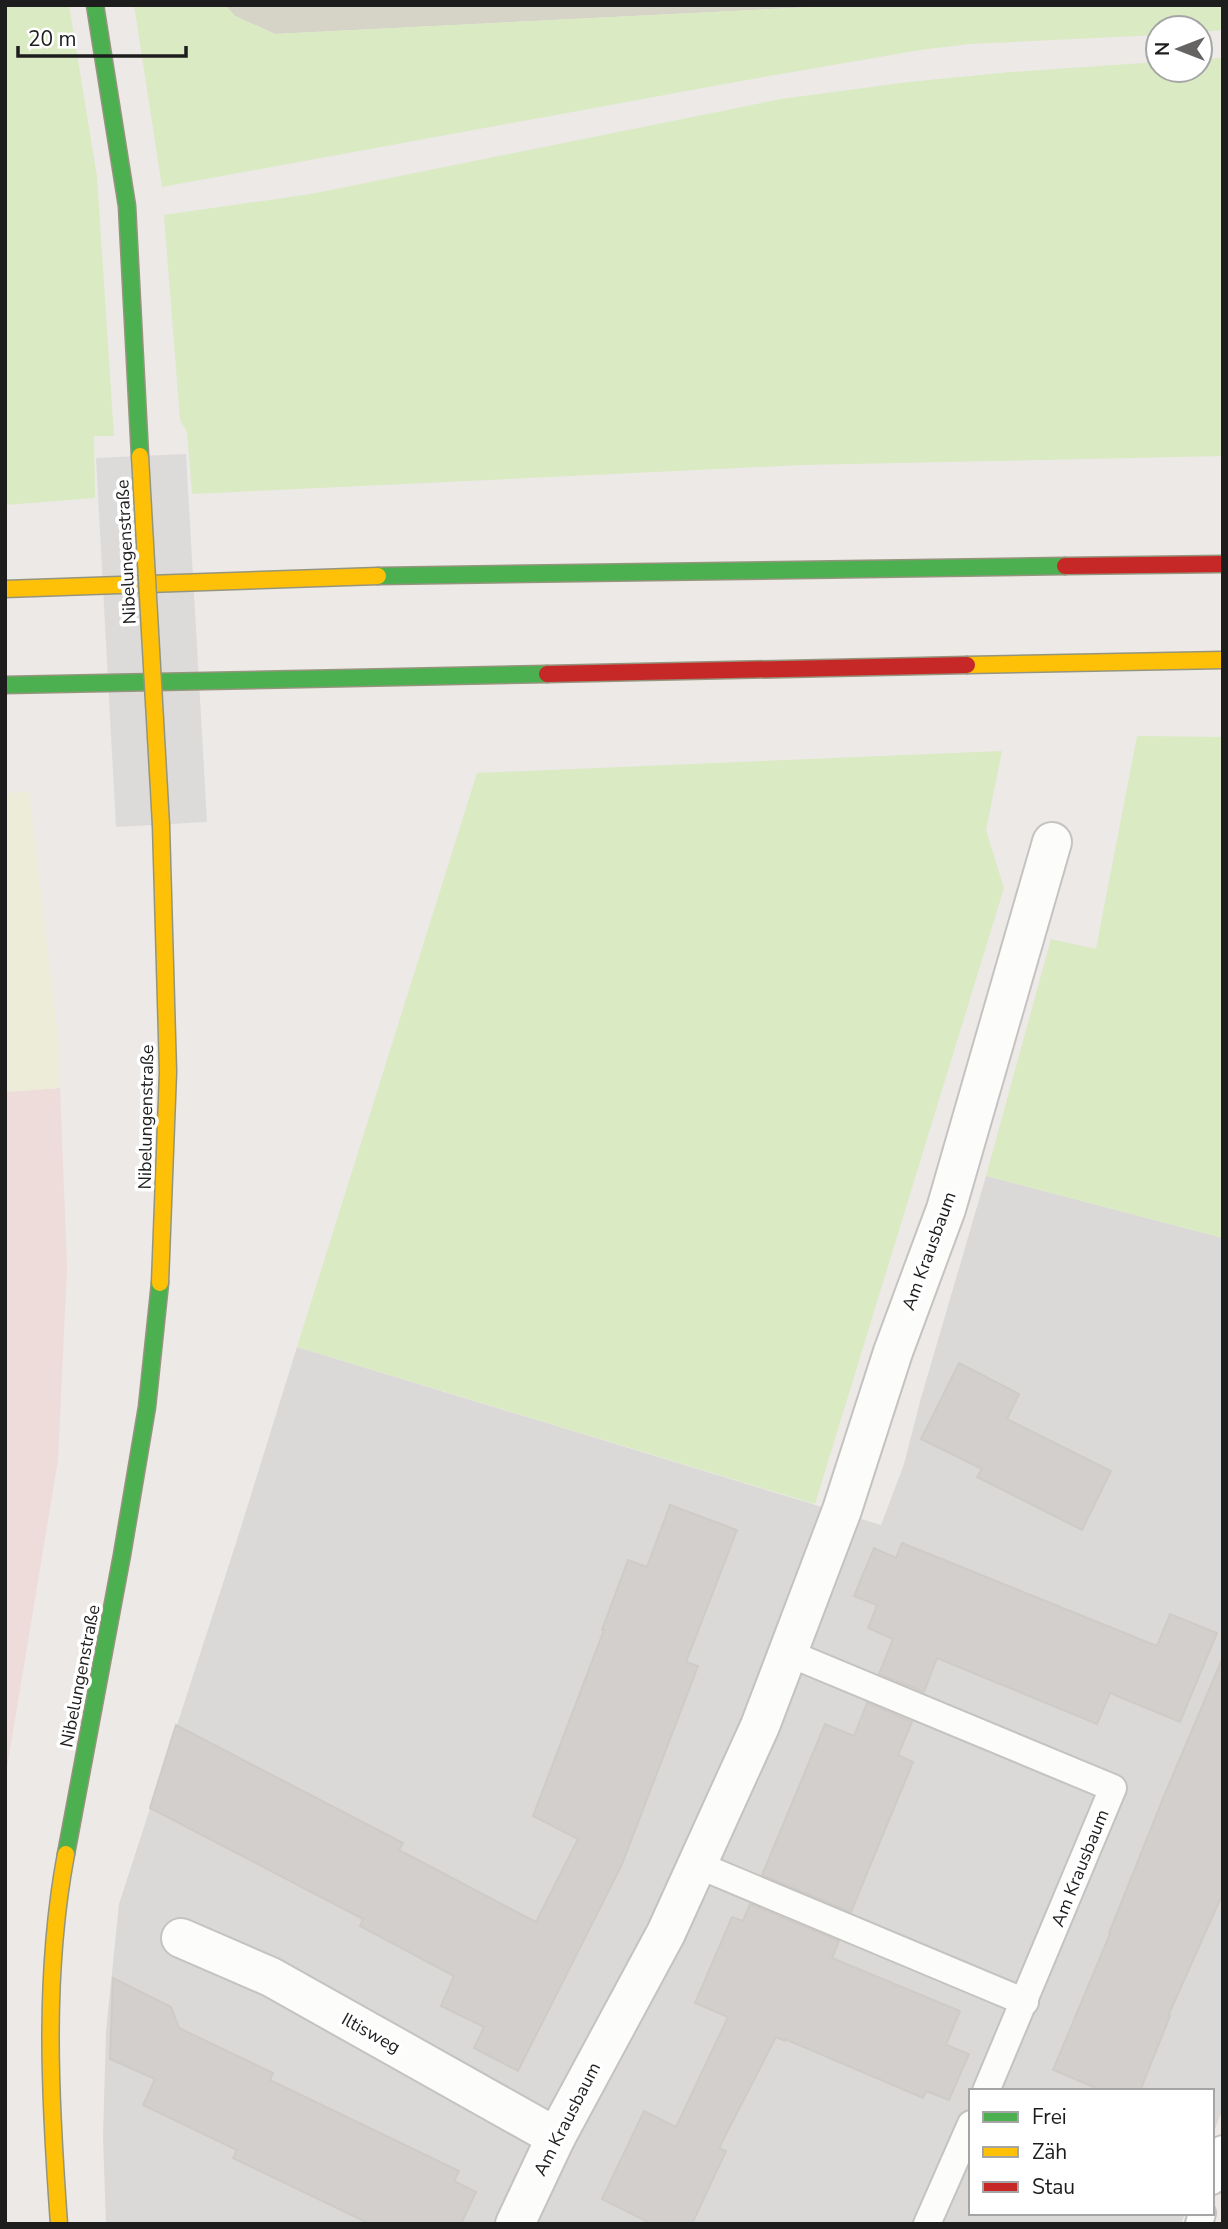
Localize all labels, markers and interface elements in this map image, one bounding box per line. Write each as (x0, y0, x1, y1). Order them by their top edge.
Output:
scale bar (18, 14, 186, 58)
north arrow (1144, 14, 1214, 84)
text: 20 m (28, 25, 77, 53)
text: N (1150, 42, 1176, 56)
street label: Nibelungenstraße (110, 479, 142, 625)
street label: Nibelungenstraße (133, 1044, 159, 1190)
street label: Am Krausbaum (896, 1188, 962, 1314)
street label: Nibelungenstraße (54, 1603, 106, 1749)
street label: Am Krausbaum (1046, 1806, 1114, 1930)
street label: Iltisweg (337, 2007, 405, 2059)
street label: Am Krausbaum (528, 2058, 606, 2180)
legend (969, 2089, 1214, 2215)
text: Frei (1032, 2103, 1067, 2131)
text: Zäh (1032, 2138, 1067, 2166)
text: Stau (1032, 2173, 1075, 2201)

